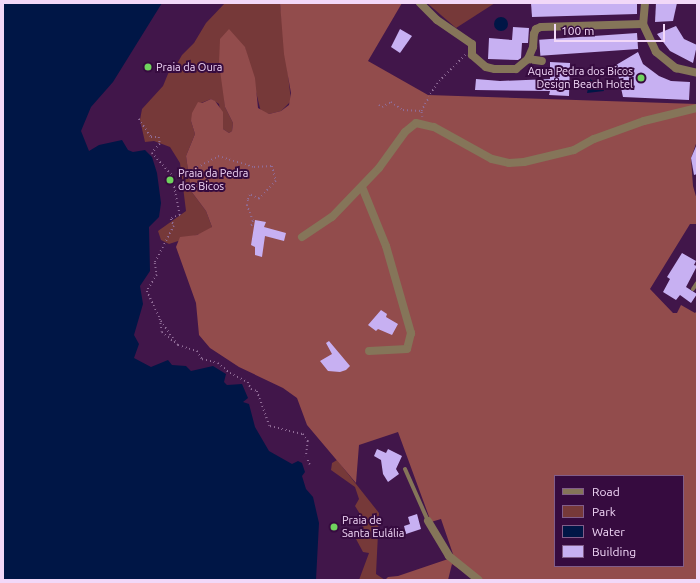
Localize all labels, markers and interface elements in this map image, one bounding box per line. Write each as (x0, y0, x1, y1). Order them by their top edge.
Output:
scale bar (556, 16, 667, 42)
text: 100 m (561, 24, 594, 37)
place label: Praia da Oura (156, 60, 222, 74)
marker: Praia da Oura (143, 62, 153, 72)
place label: Aqua Pedra dos Bicos Design Beach Hotel (528, 65, 633, 91)
marker: Aqua Pedra dos Bicos Design Beach Hotel (636, 73, 646, 83)
place label: Praia da Pedra dos Bicos (178, 167, 249, 193)
marker: Praia da Pedra dos Bicos (165, 175, 175, 185)
legend (554, 475, 684, 567)
text: Road (592, 485, 620, 498)
text: Park (592, 505, 616, 518)
place label: Praia de Santa Eulália (342, 514, 404, 540)
marker: Praia de Santa Eulália (329, 522, 339, 532)
text: Water (592, 525, 625, 538)
text: Building (592, 545, 636, 558)

